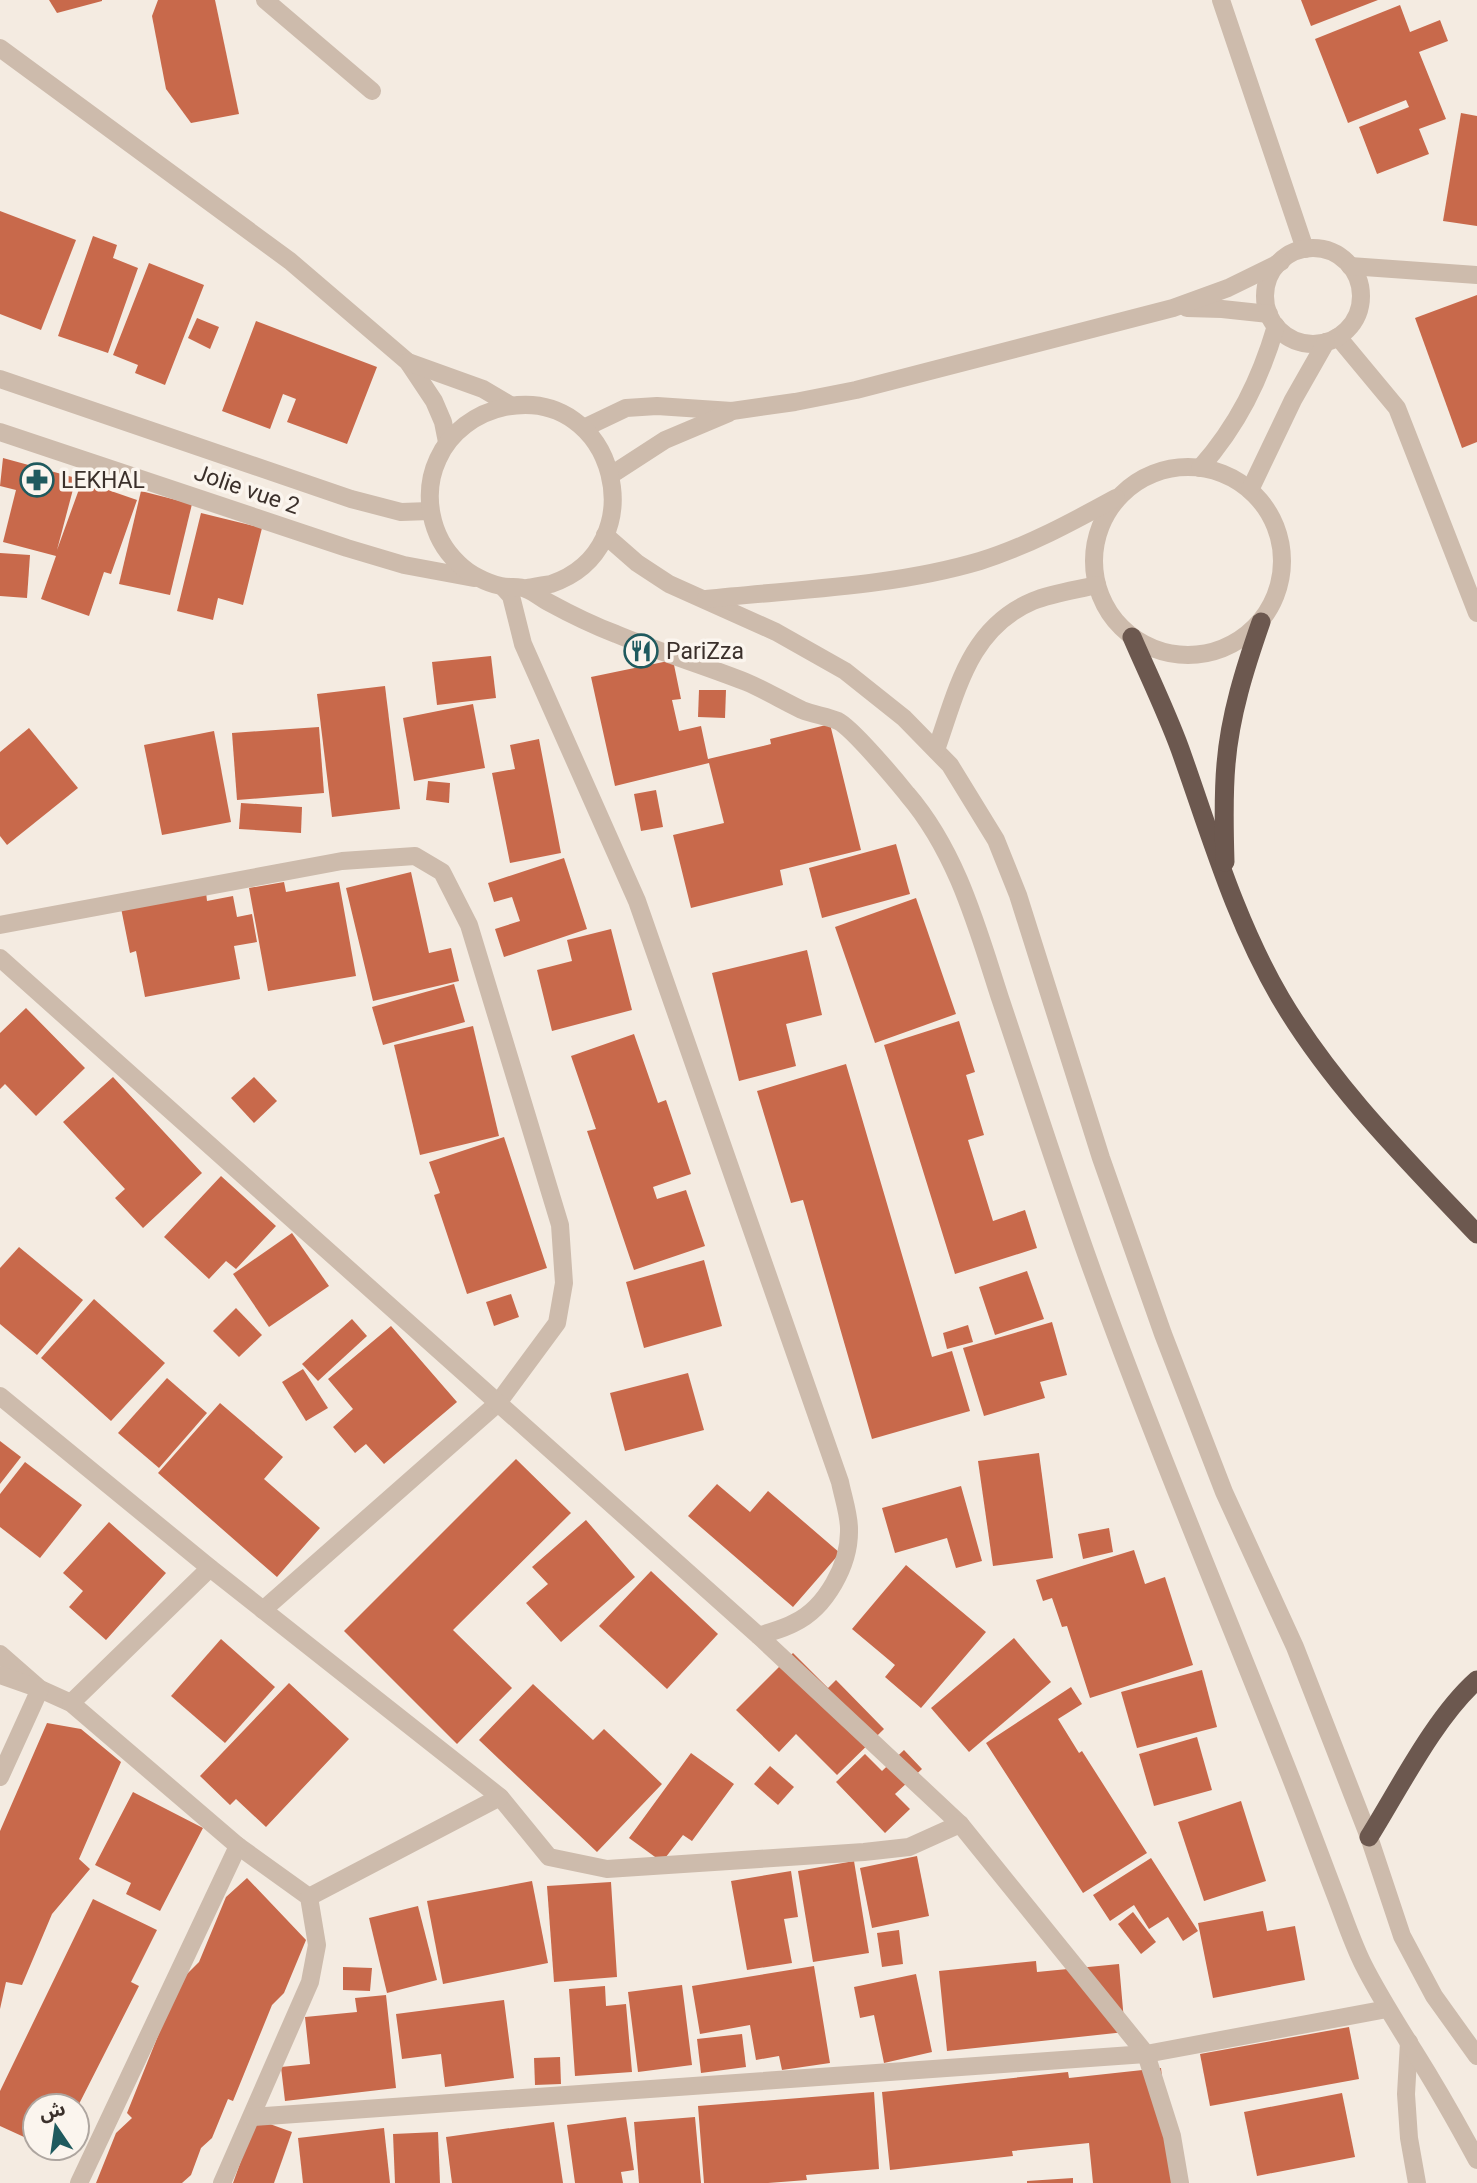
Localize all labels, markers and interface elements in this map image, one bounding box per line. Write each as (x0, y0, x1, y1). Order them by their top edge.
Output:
street label: Jolie vue 2 (191, 459, 303, 520)
pharmacy icon: LEKHAL (18, 461, 56, 499)
place label: LEKHAL (61, 467, 145, 494)
restaurant icon: PariZza (622, 632, 660, 670)
place label: PariZza (666, 638, 744, 665)
north arrow (21, 2092, 91, 2162)
text: ش (37, 2097, 68, 2125)

